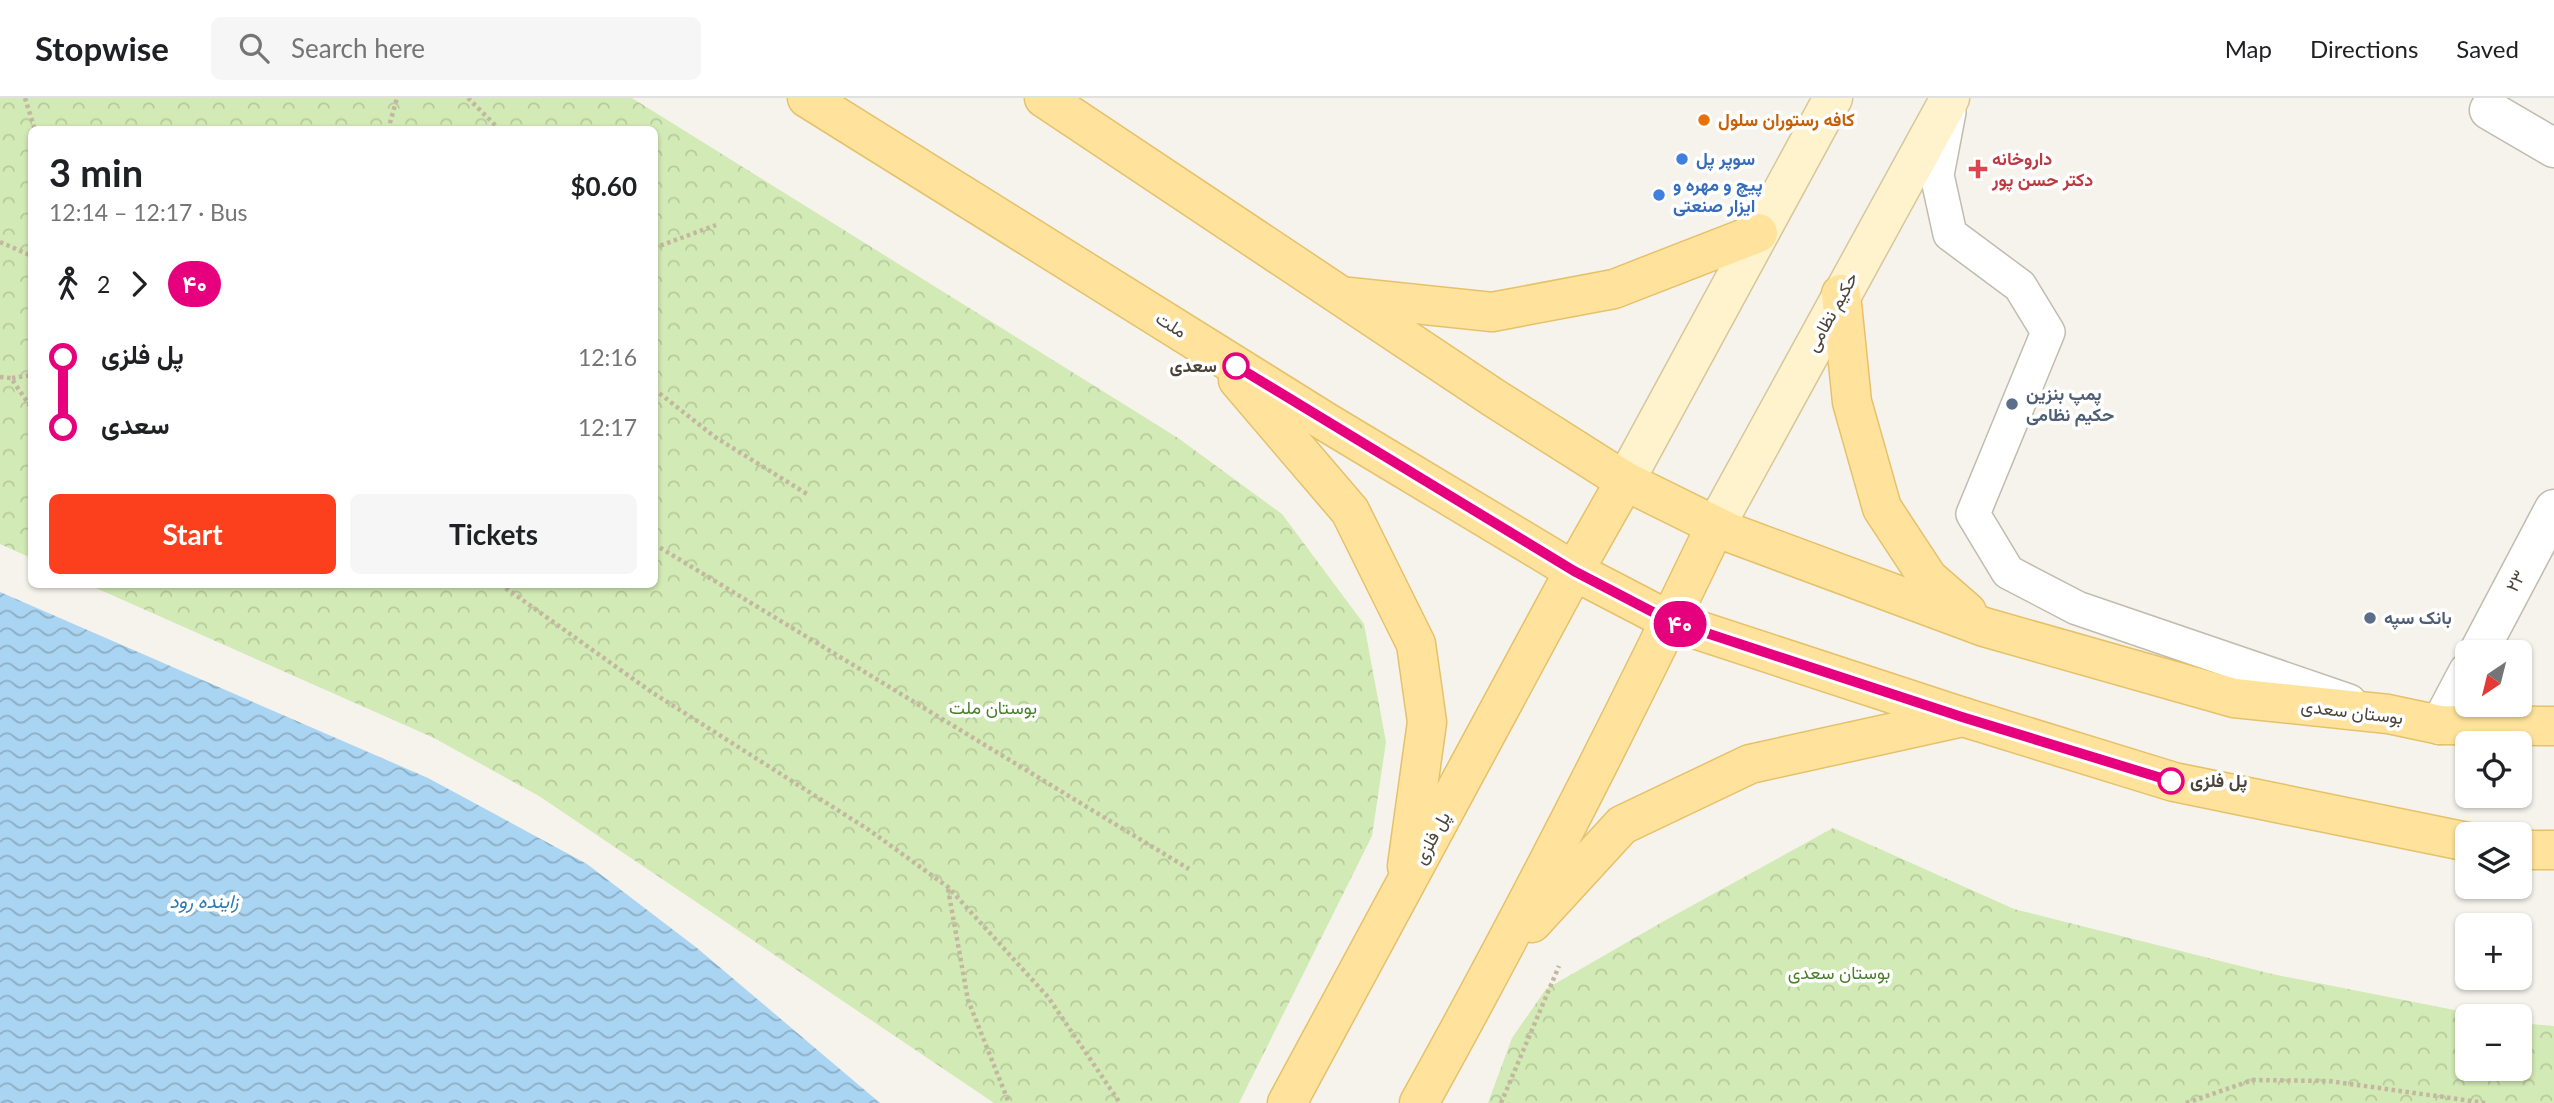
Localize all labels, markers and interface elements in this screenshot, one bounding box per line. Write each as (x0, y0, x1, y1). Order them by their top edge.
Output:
search box (211, 17, 701, 80)
text: Stopwise (35, 28, 169, 68)
icon: search (235, 29, 273, 67)
text: Search here (291, 32, 425, 64)
text: Map (2225, 34, 2272, 63)
text: Directions (2310, 34, 2418, 63)
text: Saved (2456, 34, 2519, 63)
place label: کافه رستوران سلول (1718, 108, 1855, 131)
marker: کافه رستوران سلول (1696, 112, 1712, 128)
place label: سوپر پل (1696, 147, 1755, 171)
place label: داروخانه دکتر حسن پور (1991, 147, 2093, 192)
text: 3 min (49, 149, 143, 195)
marker: سوپر پل (1674, 151, 1690, 167)
marker: داروخانه دکتر حسن پور (1970, 161, 1986, 177)
text: $0.60 (571, 170, 637, 202)
place label: پیچ و مهره و ایزار صنعتی (1673, 173, 1763, 217)
marker: پیچ و مهره و ایزار صنعتی (1651, 187, 1667, 203)
text: 12:14 – 12:17 · Bus (49, 198, 248, 226)
icon: walk (49, 265, 87, 303)
icon: forward (120, 265, 158, 303)
street label: حکیم نظامی (1800, 268, 1864, 356)
text: ۴۰ (182, 269, 207, 298)
text: 2 (97, 270, 110, 298)
street label: ملت (1152, 306, 1191, 342)
text: پل فلزی (101, 338, 184, 370)
text: 12:16 (578, 343, 637, 371)
marker: سعدی (1223, 353, 1249, 379)
place label: سعدی (1170, 354, 1217, 377)
place label: پمپ بنزین حکیم نظامی (2026, 382, 2114, 427)
marker: پمپ بنزین حکیم نظامی (2004, 396, 2020, 412)
text: سعدی (101, 408, 170, 440)
text: 12:17 (578, 413, 637, 441)
button: Start (49, 494, 336, 574)
button: Tickets (350, 494, 637, 574)
street label: ۲۳ (2500, 566, 2530, 595)
line badge: ۴۰ (1648, 601, 1712, 647)
place label: بانک سپه (2384, 606, 2452, 630)
text: ۴۰ (1668, 609, 1692, 638)
marker: بانک سپه (2362, 610, 2378, 626)
north arrow (2455, 640, 2532, 718)
map controls (2455, 640, 2532, 1081)
street label: بوستان سعدی (2300, 694, 2404, 729)
park label: بوستان ملت (949, 696, 1037, 719)
button: locate (2455, 731, 2532, 808)
marker: پل فلزی (2158, 768, 2184, 794)
place label: پل فلزی (2190, 769, 2247, 793)
street label: پل فلزی (1408, 807, 1456, 869)
button: layers (2455, 822, 2532, 899)
water label: زاینده رود (169, 889, 240, 913)
button: + (2455, 913, 2532, 990)
park label: بوستان سعدی (1788, 961, 1890, 984)
button: − (2455, 1004, 2532, 1081)

